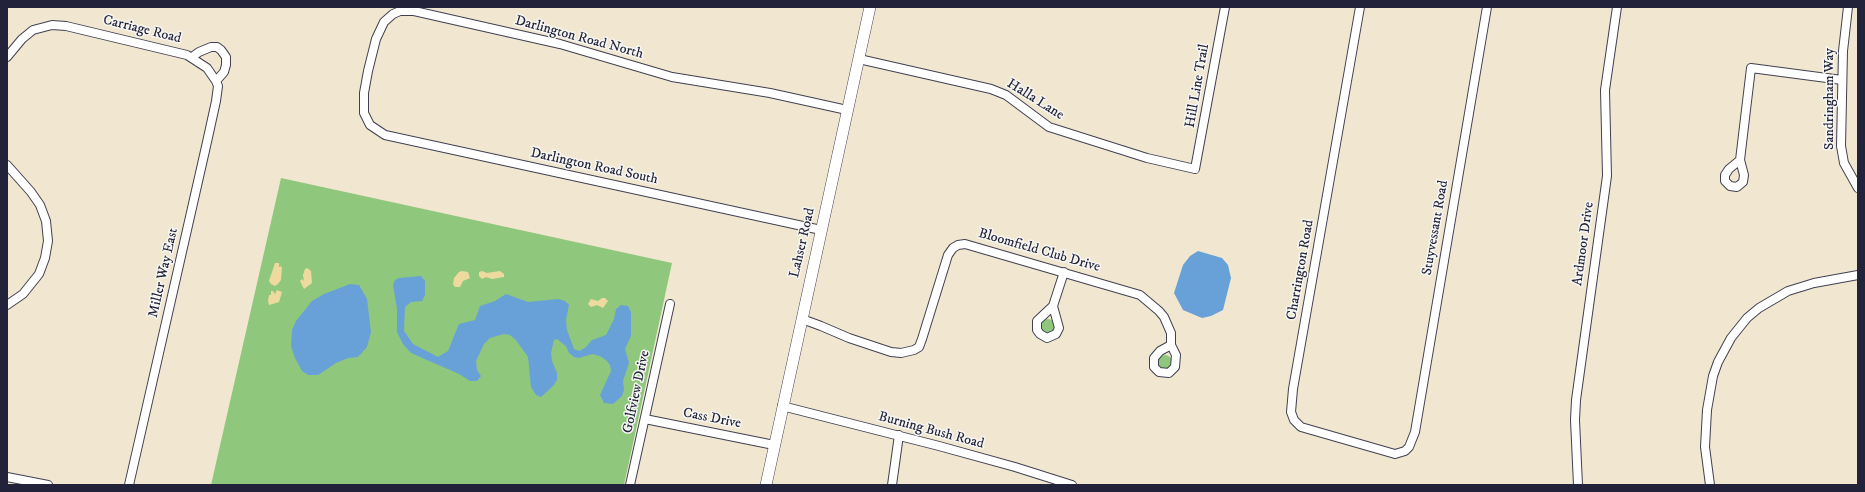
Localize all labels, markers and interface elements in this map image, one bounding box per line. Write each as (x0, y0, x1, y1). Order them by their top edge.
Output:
street label: Carriage Road (101, 12, 183, 48)
street label: Darlington Road North (513, 13, 645, 63)
street label: Hill Line Trail (1182, 43, 1214, 129)
street label: Sandringham Way (1822, 48, 1838, 150)
street label: Halla Lane (1003, 76, 1067, 124)
street label: Darlington Road South (529, 145, 659, 189)
street label: Stuyvessant Road (1419, 179, 1453, 277)
street label: Ardmoor Drive (1570, 201, 1598, 287)
street label: Lahser Road (787, 206, 819, 280)
street label: Charrington Road (1284, 219, 1318, 321)
street label: Bloomfield Club Drive (976, 226, 1102, 276)
street label: Miller Way East (146, 227, 182, 319)
street label: Golfview Drive (620, 349, 654, 435)
street label: Cass Drive (682, 405, 742, 433)
street label: Burning Bush Road (876, 409, 986, 453)

